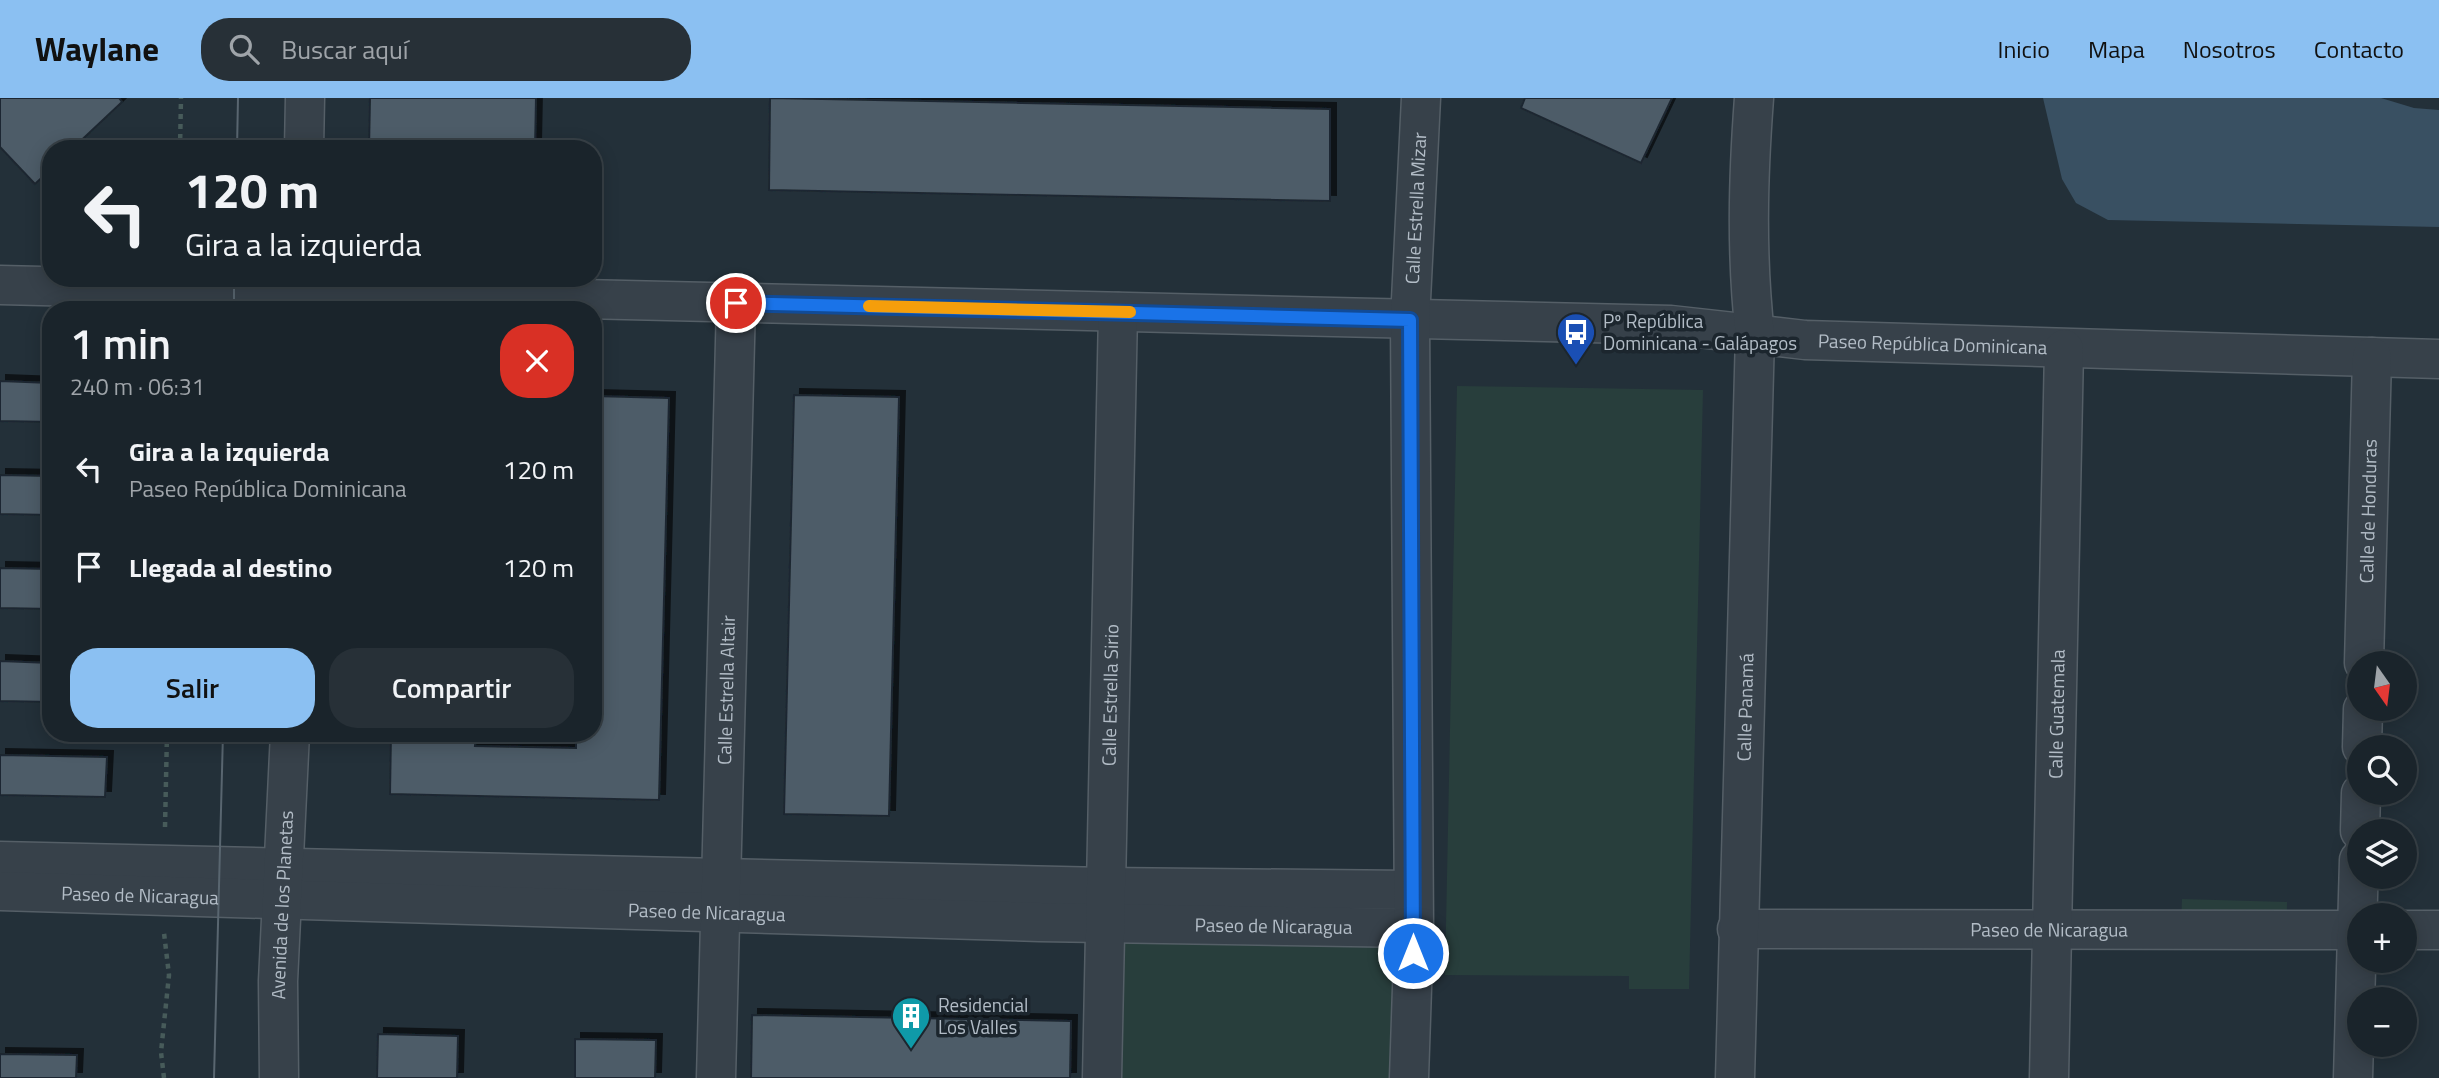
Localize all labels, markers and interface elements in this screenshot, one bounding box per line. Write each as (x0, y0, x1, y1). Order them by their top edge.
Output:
search box (201, 18, 691, 81)
text: Waylane (35, 24, 159, 74)
icon: search (225, 30, 263, 68)
text: Buscar aquí (281, 30, 408, 69)
text: Inicio (1998, 31, 2050, 67)
text: Mapa (2088, 31, 2145, 67)
text: Nosotros (2183, 31, 2276, 67)
text: Contacto (2314, 31, 2404, 67)
street label: Calle Estrella Mizar (1397, 131, 1433, 285)
text: 120 m (185, 152, 319, 227)
icon: left (70, 168, 161, 259)
text: Gira a la izquierda (185, 220, 421, 268)
pin (706, 273, 766, 333)
icon: arrive (717, 284, 755, 322)
place label: Pº República Dominicana - Galápagos (1603, 306, 1797, 357)
text: 1 min (70, 311, 171, 375)
bus stop icon: Pº República Dominicana - Galápagos (1555, 311, 1597, 366)
button: close (500, 324, 574, 398)
street label: Paseo República Dominicana (1817, 325, 2048, 361)
text: 240 m · 06:31 (70, 369, 205, 404)
text: Gira a la izquierda (129, 432, 330, 471)
street label: Calle de Honduras (2351, 438, 2384, 584)
icon: left (70, 450, 108, 488)
text: 120 m (503, 450, 574, 489)
text: Paseo República Dominicana (129, 471, 407, 506)
icon: arrive (70, 548, 108, 586)
text: Llegada al destino (129, 548, 332, 587)
text: 120 m (503, 548, 574, 587)
street label: Calle Estrella Altair (709, 615, 742, 765)
street label: Calle Estrella Sirio (1094, 624, 1125, 766)
button: Salir (70, 648, 315, 728)
button: Compartir (329, 648, 574, 728)
street label: Calle Guatemala (2040, 649, 2072, 779)
north arrow (2347, 651, 2417, 721)
map controls (2347, 651, 2417, 1057)
street label: Calle Panamá (1729, 652, 1760, 762)
button: search (2347, 735, 2417, 805)
street label: Avenida de los Planetas (263, 810, 300, 1000)
button: layers (2347, 819, 2417, 889)
street label: Paseo de Nicaragua (61, 878, 220, 912)
street label: Paseo de Nicaragua (627, 895, 786, 928)
button: + (2347, 903, 2417, 973)
street label: Paseo de Nicaragua (1194, 909, 1353, 941)
street label: Paseo de Nicaragua (1970, 914, 2128, 944)
position arrow (1376, 916, 1450, 990)
button: − (2347, 987, 2417, 1057)
place label: Residencial Los Valles (938, 990, 1028, 1041)
building icon: Residencial Los Valles (890, 995, 932, 1050)

